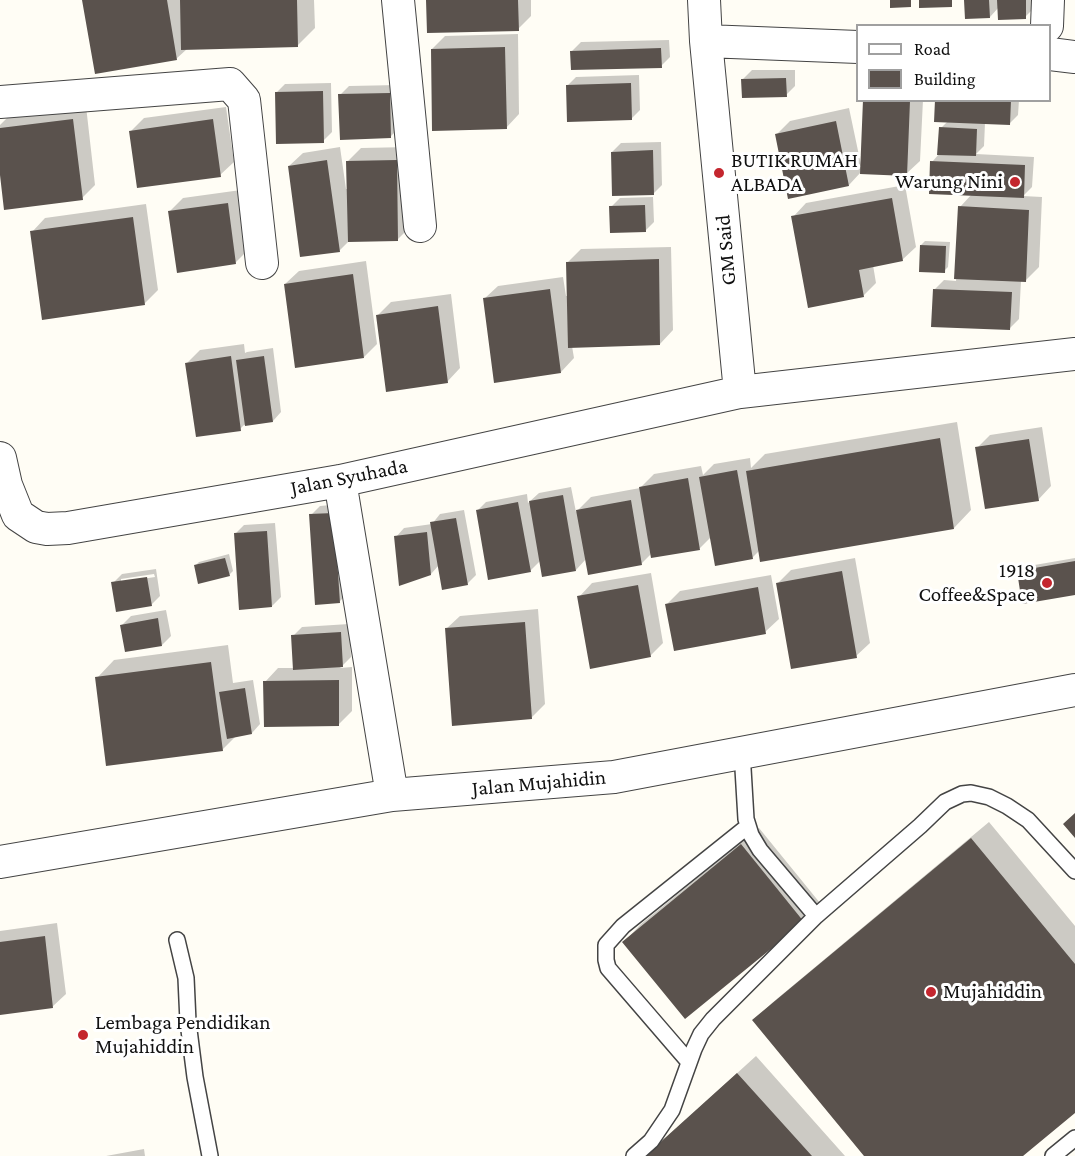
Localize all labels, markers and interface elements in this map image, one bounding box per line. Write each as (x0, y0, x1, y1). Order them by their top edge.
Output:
legend (856, 24, 1051, 102)
text: Road (914, 39, 951, 59)
text: Building (914, 69, 975, 89)
place label: BUTIK RUMAH ALBADA (731, 148, 858, 198)
marker: BUTIK RUMAH ALBADA (712, 166, 726, 180)
place label: Warung Nini (895, 169, 1003, 195)
marker: Warung Nini (1008, 175, 1022, 189)
street label: GM Said (710, 214, 742, 286)
street label: Jalan Syuhada (288, 453, 410, 501)
place label: 1918 Coffee&Space (918, 558, 1035, 608)
marker: 1918 Coffee&Space (1040, 576, 1054, 590)
street label: Jalan Mujahidin (471, 765, 607, 801)
place label: Mujahiddin (943, 979, 1042, 1005)
marker: Mujahiddin (924, 985, 938, 999)
place label: Lembaga Pendidikan Mujahiddin (95, 1010, 270, 1060)
marker: Lembaga Pendidikan Mujahiddin (76, 1028, 90, 1042)

